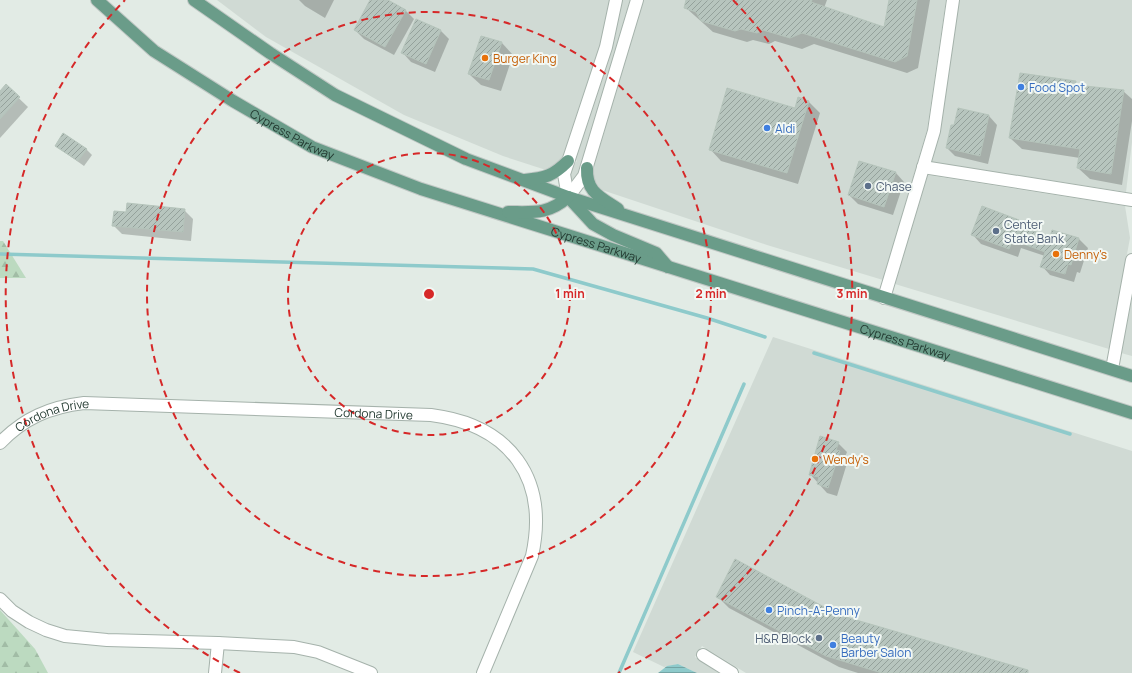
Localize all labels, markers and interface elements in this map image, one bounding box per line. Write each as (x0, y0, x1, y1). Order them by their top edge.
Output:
place label: Burger King (493, 50, 557, 67)
marker: Burger King (480, 53, 490, 63)
place label: Food Spot (1029, 79, 1085, 96)
marker: Food Spot (1016, 82, 1026, 92)
street label: Cypress Parkway (247, 104, 338, 164)
place label: Aldi (775, 120, 795, 137)
marker: Aldi (762, 123, 772, 133)
place label: Chase (876, 178, 912, 195)
marker: Chase (863, 181, 873, 191)
place label: Center State Bank (1004, 216, 1065, 247)
street label: Cypress Parkway (549, 222, 644, 267)
marker: Center State Bank (991, 226, 1001, 236)
place label: Denny's (1064, 246, 1107, 263)
marker: Denny's (1051, 249, 1061, 259)
text: 1 min (555, 285, 585, 302)
text: 2 min (695, 285, 727, 302)
text: 3 min (836, 285, 868, 302)
centre of rings (422, 287, 436, 301)
street label: Cypress Parkway (858, 319, 953, 364)
street label: Cordona Drive (11, 394, 89, 435)
street label: Cordona Drive (334, 403, 413, 423)
place label: Wendy's (823, 451, 869, 468)
marker: Wendy's (810, 454, 820, 464)
place label: Pinch-A-Penny (777, 602, 860, 619)
marker: Pinch-A-Penny (764, 605, 774, 615)
place label: H&R Block (755, 630, 812, 647)
place label: Beauty Barber Salon (841, 630, 911, 661)
marker: H&R Block (814, 633, 824, 643)
marker: Beauty Barber Salon (828, 640, 838, 650)

